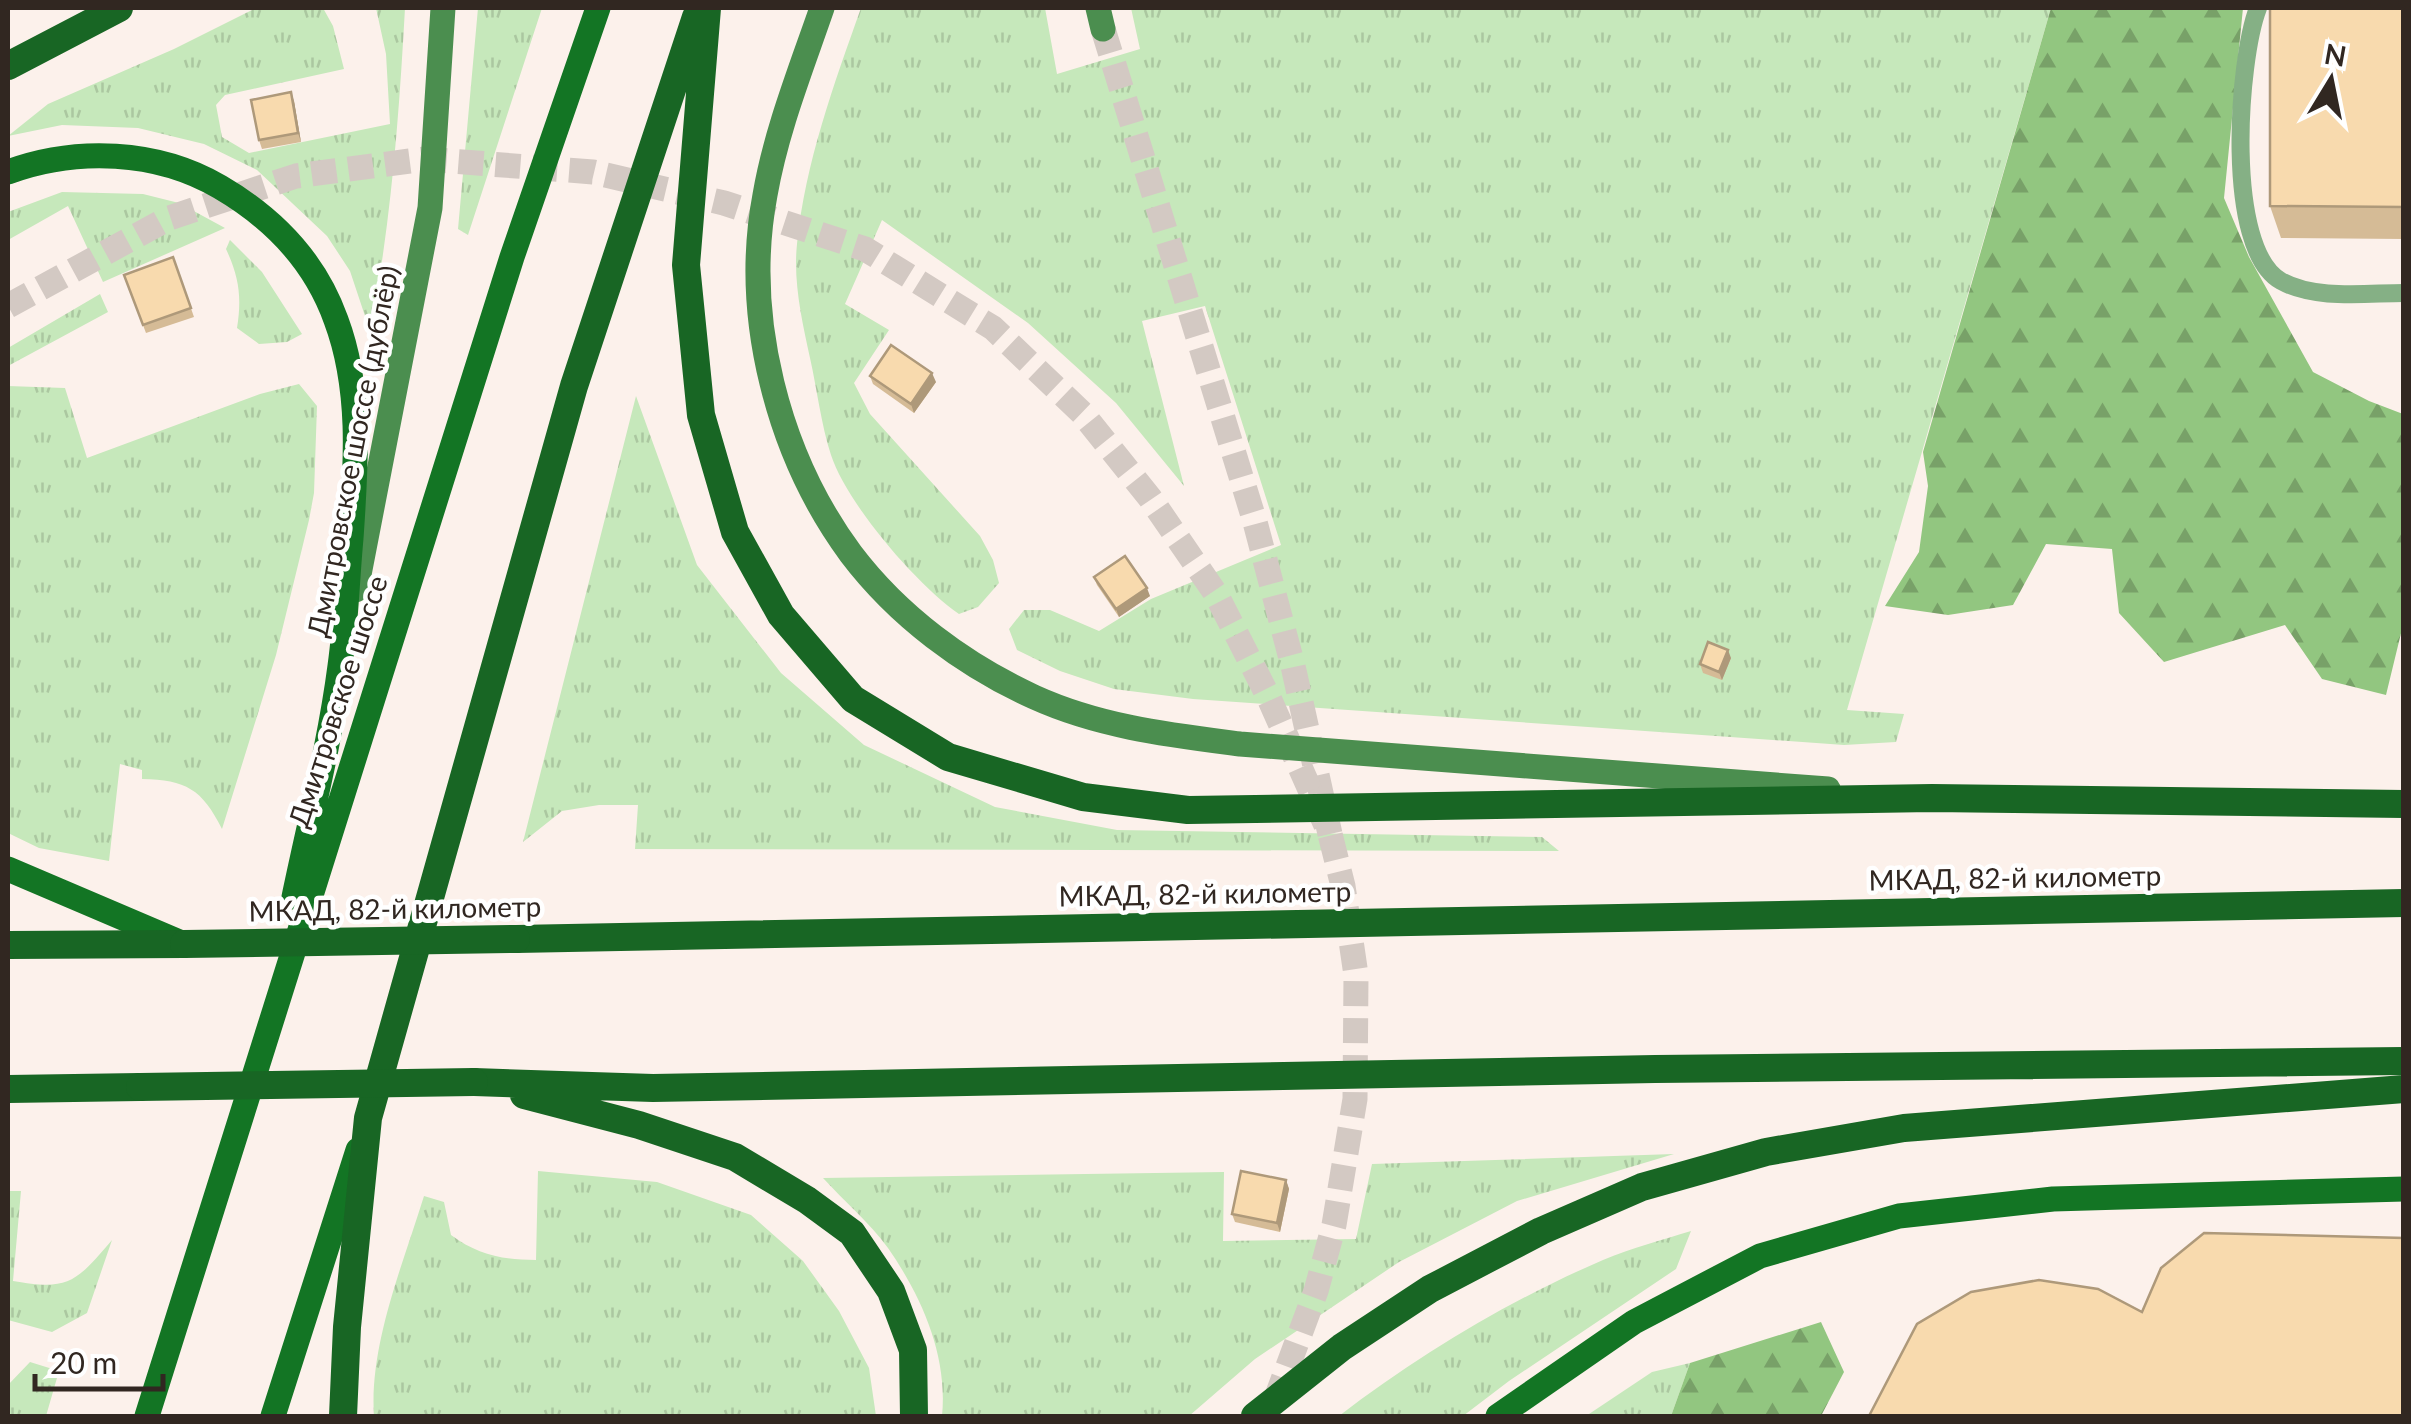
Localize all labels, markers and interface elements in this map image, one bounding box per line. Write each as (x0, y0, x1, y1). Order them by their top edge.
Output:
north arrow (2281, 30, 2381, 130)
text: N (2322, 36, 2349, 73)
street label: Дмитровское шоссе (дублёр) (299, 262, 405, 640)
street label: Дмитровское шоссе (280, 571, 394, 831)
street label: МКАД, 82-й километр (1868, 857, 2162, 897)
street label: МКАД, 82-й километр (1058, 873, 1352, 913)
street label: МКАД, 82-й километр (248, 888, 542, 928)
scale bar (35, 1329, 162, 1391)
text: 20 m (50, 1344, 117, 1380)

